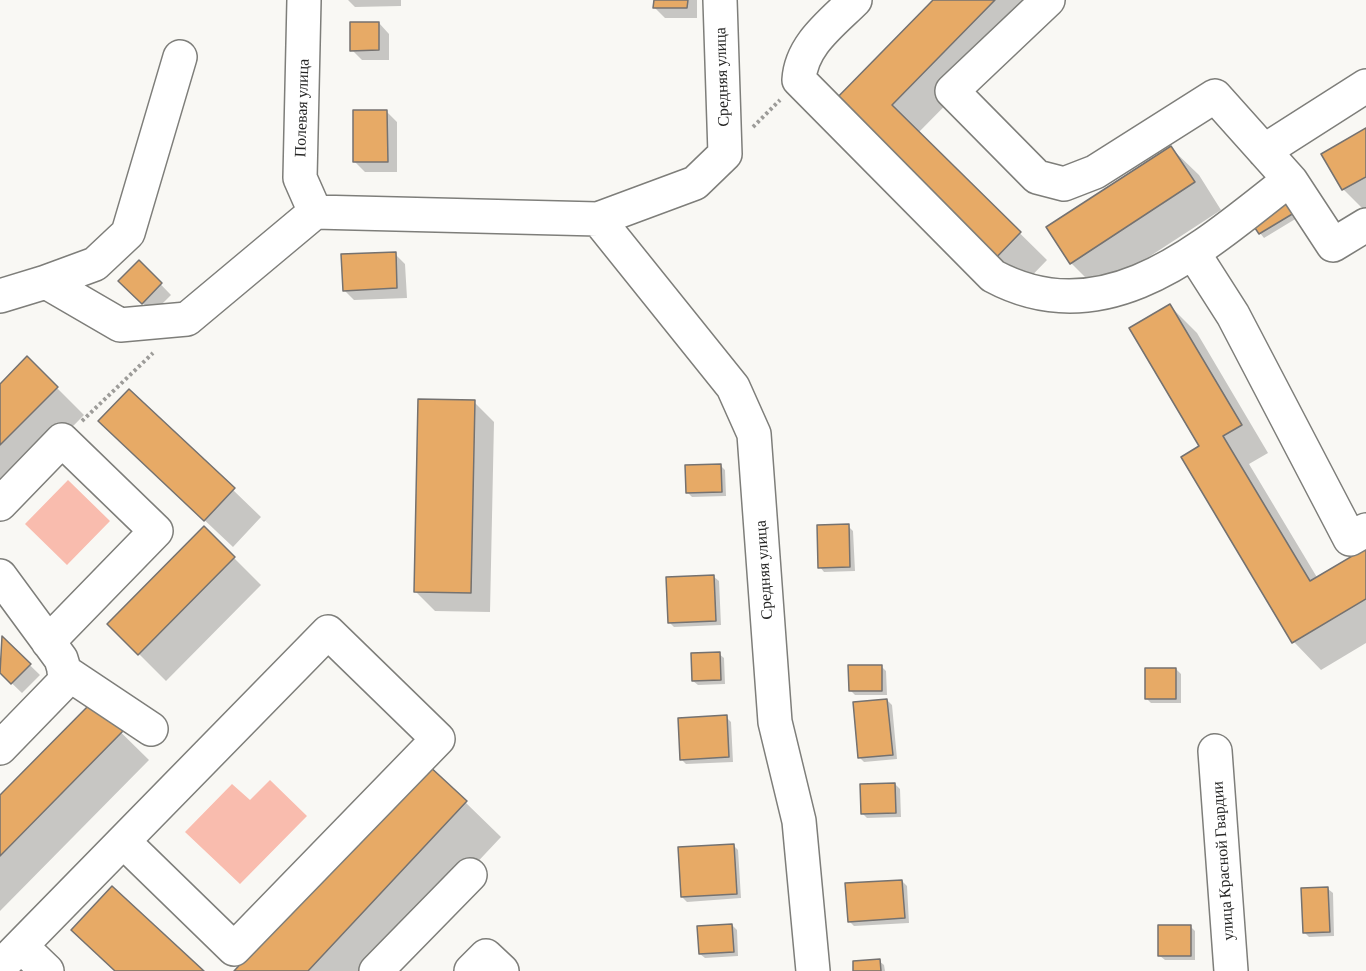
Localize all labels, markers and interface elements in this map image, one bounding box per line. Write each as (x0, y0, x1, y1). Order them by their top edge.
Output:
street label: Средняя улица (711, 27, 733, 127)
street label: Полевая улица (291, 58, 313, 158)
street label: Средняя улица (751, 520, 777, 620)
street label: улица Красной Гвардии (1208, 781, 1238, 941)

